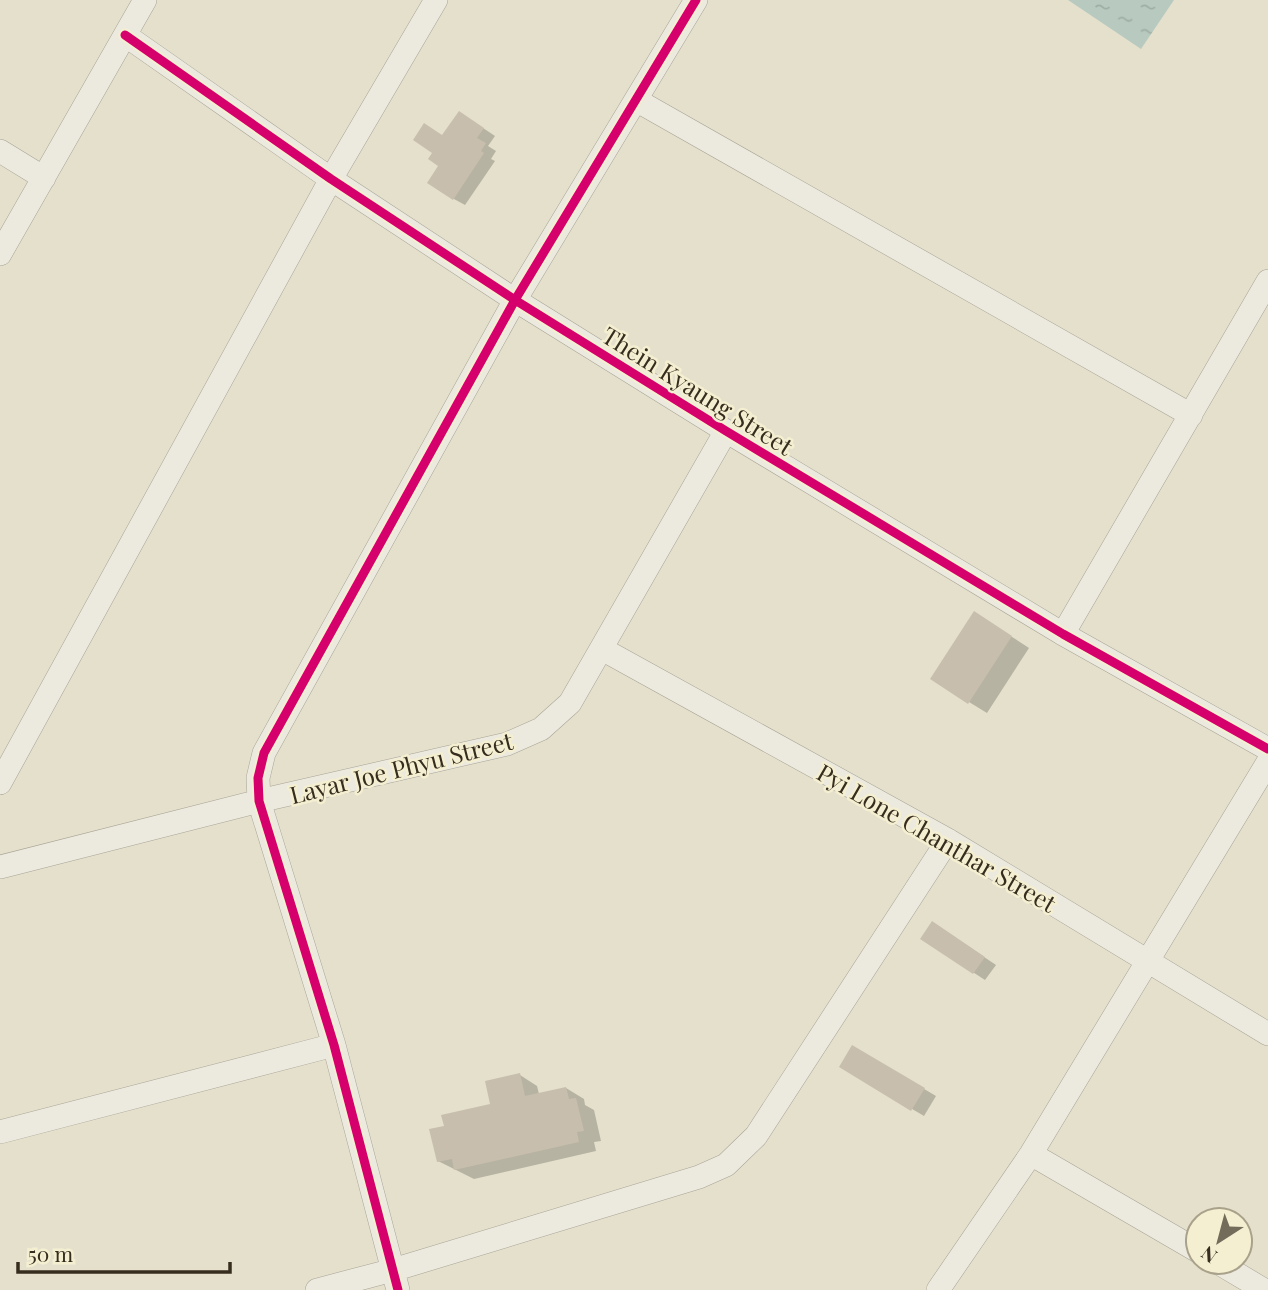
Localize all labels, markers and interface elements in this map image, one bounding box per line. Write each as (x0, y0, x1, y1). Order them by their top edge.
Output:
street label: Thein Kyaung Street (597, 318, 800, 462)
street label: Layar Joe Phyu Street (286, 724, 516, 810)
street label: Pyi Lone Chanthar Street (812, 755, 1063, 919)
north arrow (1184, 1206, 1254, 1276)
scale bar (18, 1230, 229, 1274)
text: 50 m (28, 1239, 74, 1267)
text: N (1195, 1241, 1222, 1270)

